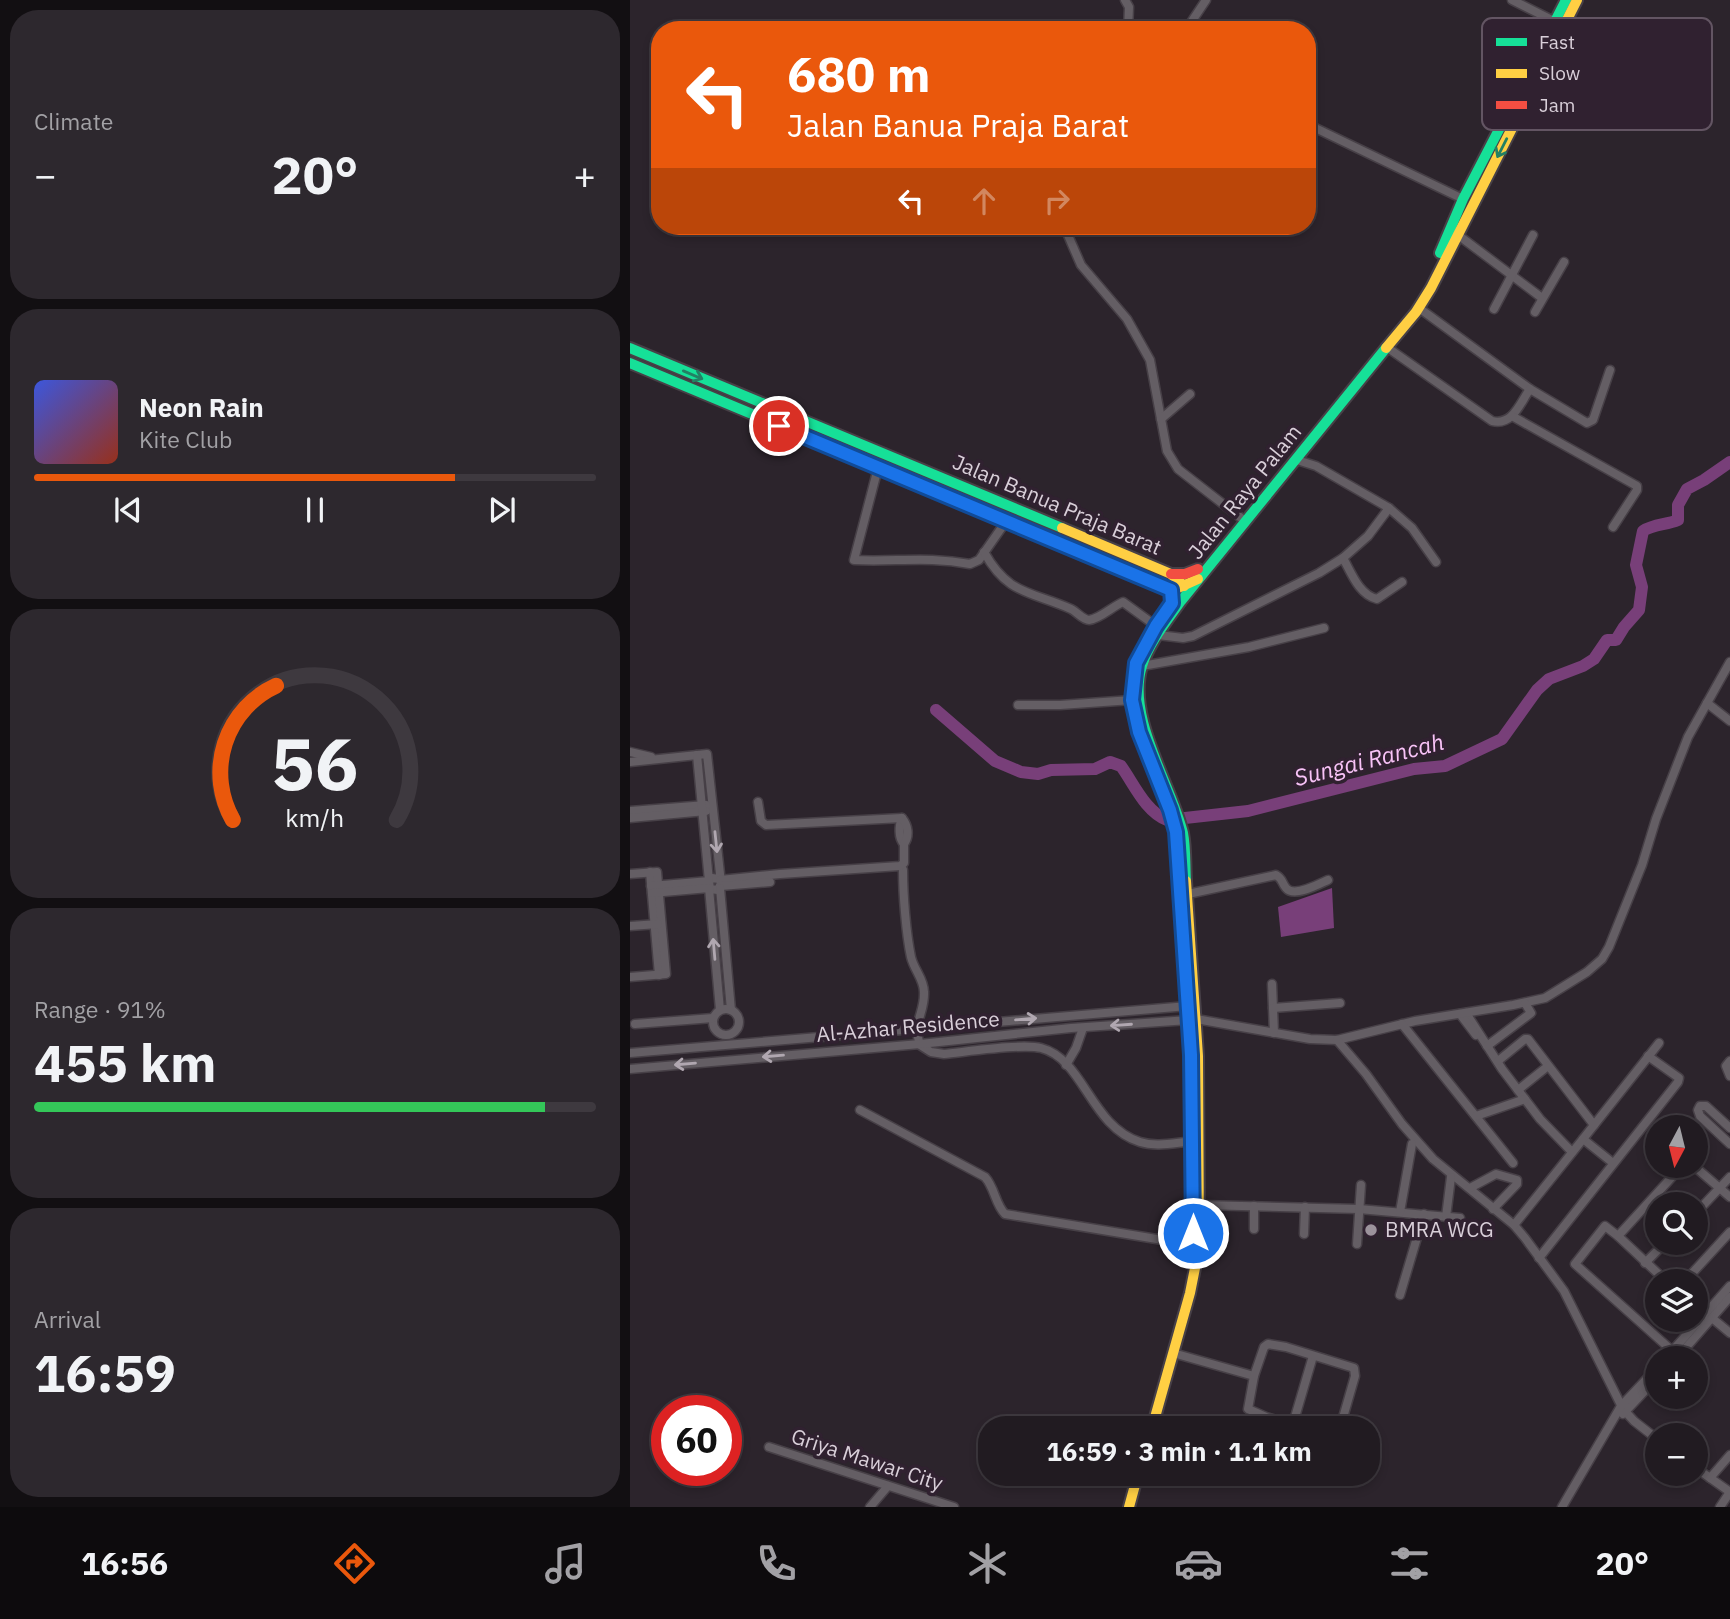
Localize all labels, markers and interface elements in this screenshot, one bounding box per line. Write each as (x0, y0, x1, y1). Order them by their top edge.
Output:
legend (1482, 18, 1712, 130)
text: Fast (1539, 30, 1575, 54)
text: 680 m (787, 42, 931, 105)
icon: left (672, 49, 763, 140)
text: Slow (1539, 61, 1580, 85)
text: Jam (1539, 93, 1575, 117)
text: Jalan Banua Praja Barat (787, 104, 1129, 146)
text: Climate (34, 106, 113, 136)
one-way arrow (1494, 137, 1508, 158)
text: 20° (272, 141, 358, 208)
text: − (34, 150, 57, 199)
text: + (573, 150, 596, 199)
icon: left (892, 182, 930, 220)
icon: ahead (965, 182, 1003, 220)
icon: right (1038, 182, 1076, 220)
one-way arrow (682, 369, 703, 382)
text: Neon Rain (139, 390, 264, 424)
pin (749, 396, 809, 456)
icon: arrive (760, 407, 798, 445)
street label: Jalan Raya Palam (1181, 418, 1307, 564)
text: Kite Club (139, 424, 232, 454)
street label: Jalan Banua Praja Barat (949, 447, 1166, 561)
icon: previous (109, 491, 147, 529)
icon: pause (296, 491, 334, 529)
icon: next (483, 491, 521, 529)
text: 56 (271, 715, 359, 810)
water label: Sungai Rancah (1291, 726, 1447, 792)
text: km/h (286, 800, 344, 833)
one-way arrow (710, 830, 723, 852)
one-way arrow (707, 938, 720, 961)
text: Range · 91% (34, 994, 166, 1024)
street label: Al-Azhar Residence (815, 1004, 1001, 1048)
one-way arrow (1014, 1012, 1037, 1025)
one-way arrow (1110, 1019, 1133, 1032)
text: 455 km (34, 1029, 216, 1096)
one-way arrow (762, 1050, 784, 1063)
one-way arrow (674, 1058, 697, 1071)
north arrow (1645, 1115, 1708, 1178)
map controls (1645, 1115, 1708, 1486)
button: search (1645, 1192, 1708, 1255)
position arrow (1156, 1196, 1230, 1270)
place label: BMRA WCG (1385, 1215, 1494, 1243)
marker: BMRA WCG (1363, 1222, 1379, 1238)
button: layers (1645, 1269, 1708, 1332)
text: Arrival (34, 1304, 101, 1334)
text: 16:59 (34, 1339, 176, 1406)
button: + (1645, 1346, 1708, 1409)
speed limit sign: 60 (651, 1395, 742, 1486)
street label: Griya Mawar City (788, 1421, 947, 1497)
button: − (1645, 1423, 1708, 1486)
text: 16:59 · 3 min · 1.1 km (1046, 1434, 1312, 1468)
icon: directions (330, 1539, 379, 1588)
icon: music (541, 1539, 590, 1588)
icon: phone (752, 1539, 801, 1588)
icon: climate (963, 1539, 1012, 1588)
icon: car (1174, 1539, 1223, 1588)
icon: filters (1385, 1539, 1434, 1588)
text: 16:56 (81, 1542, 168, 1584)
text: 20° (1596, 1542, 1649, 1584)

